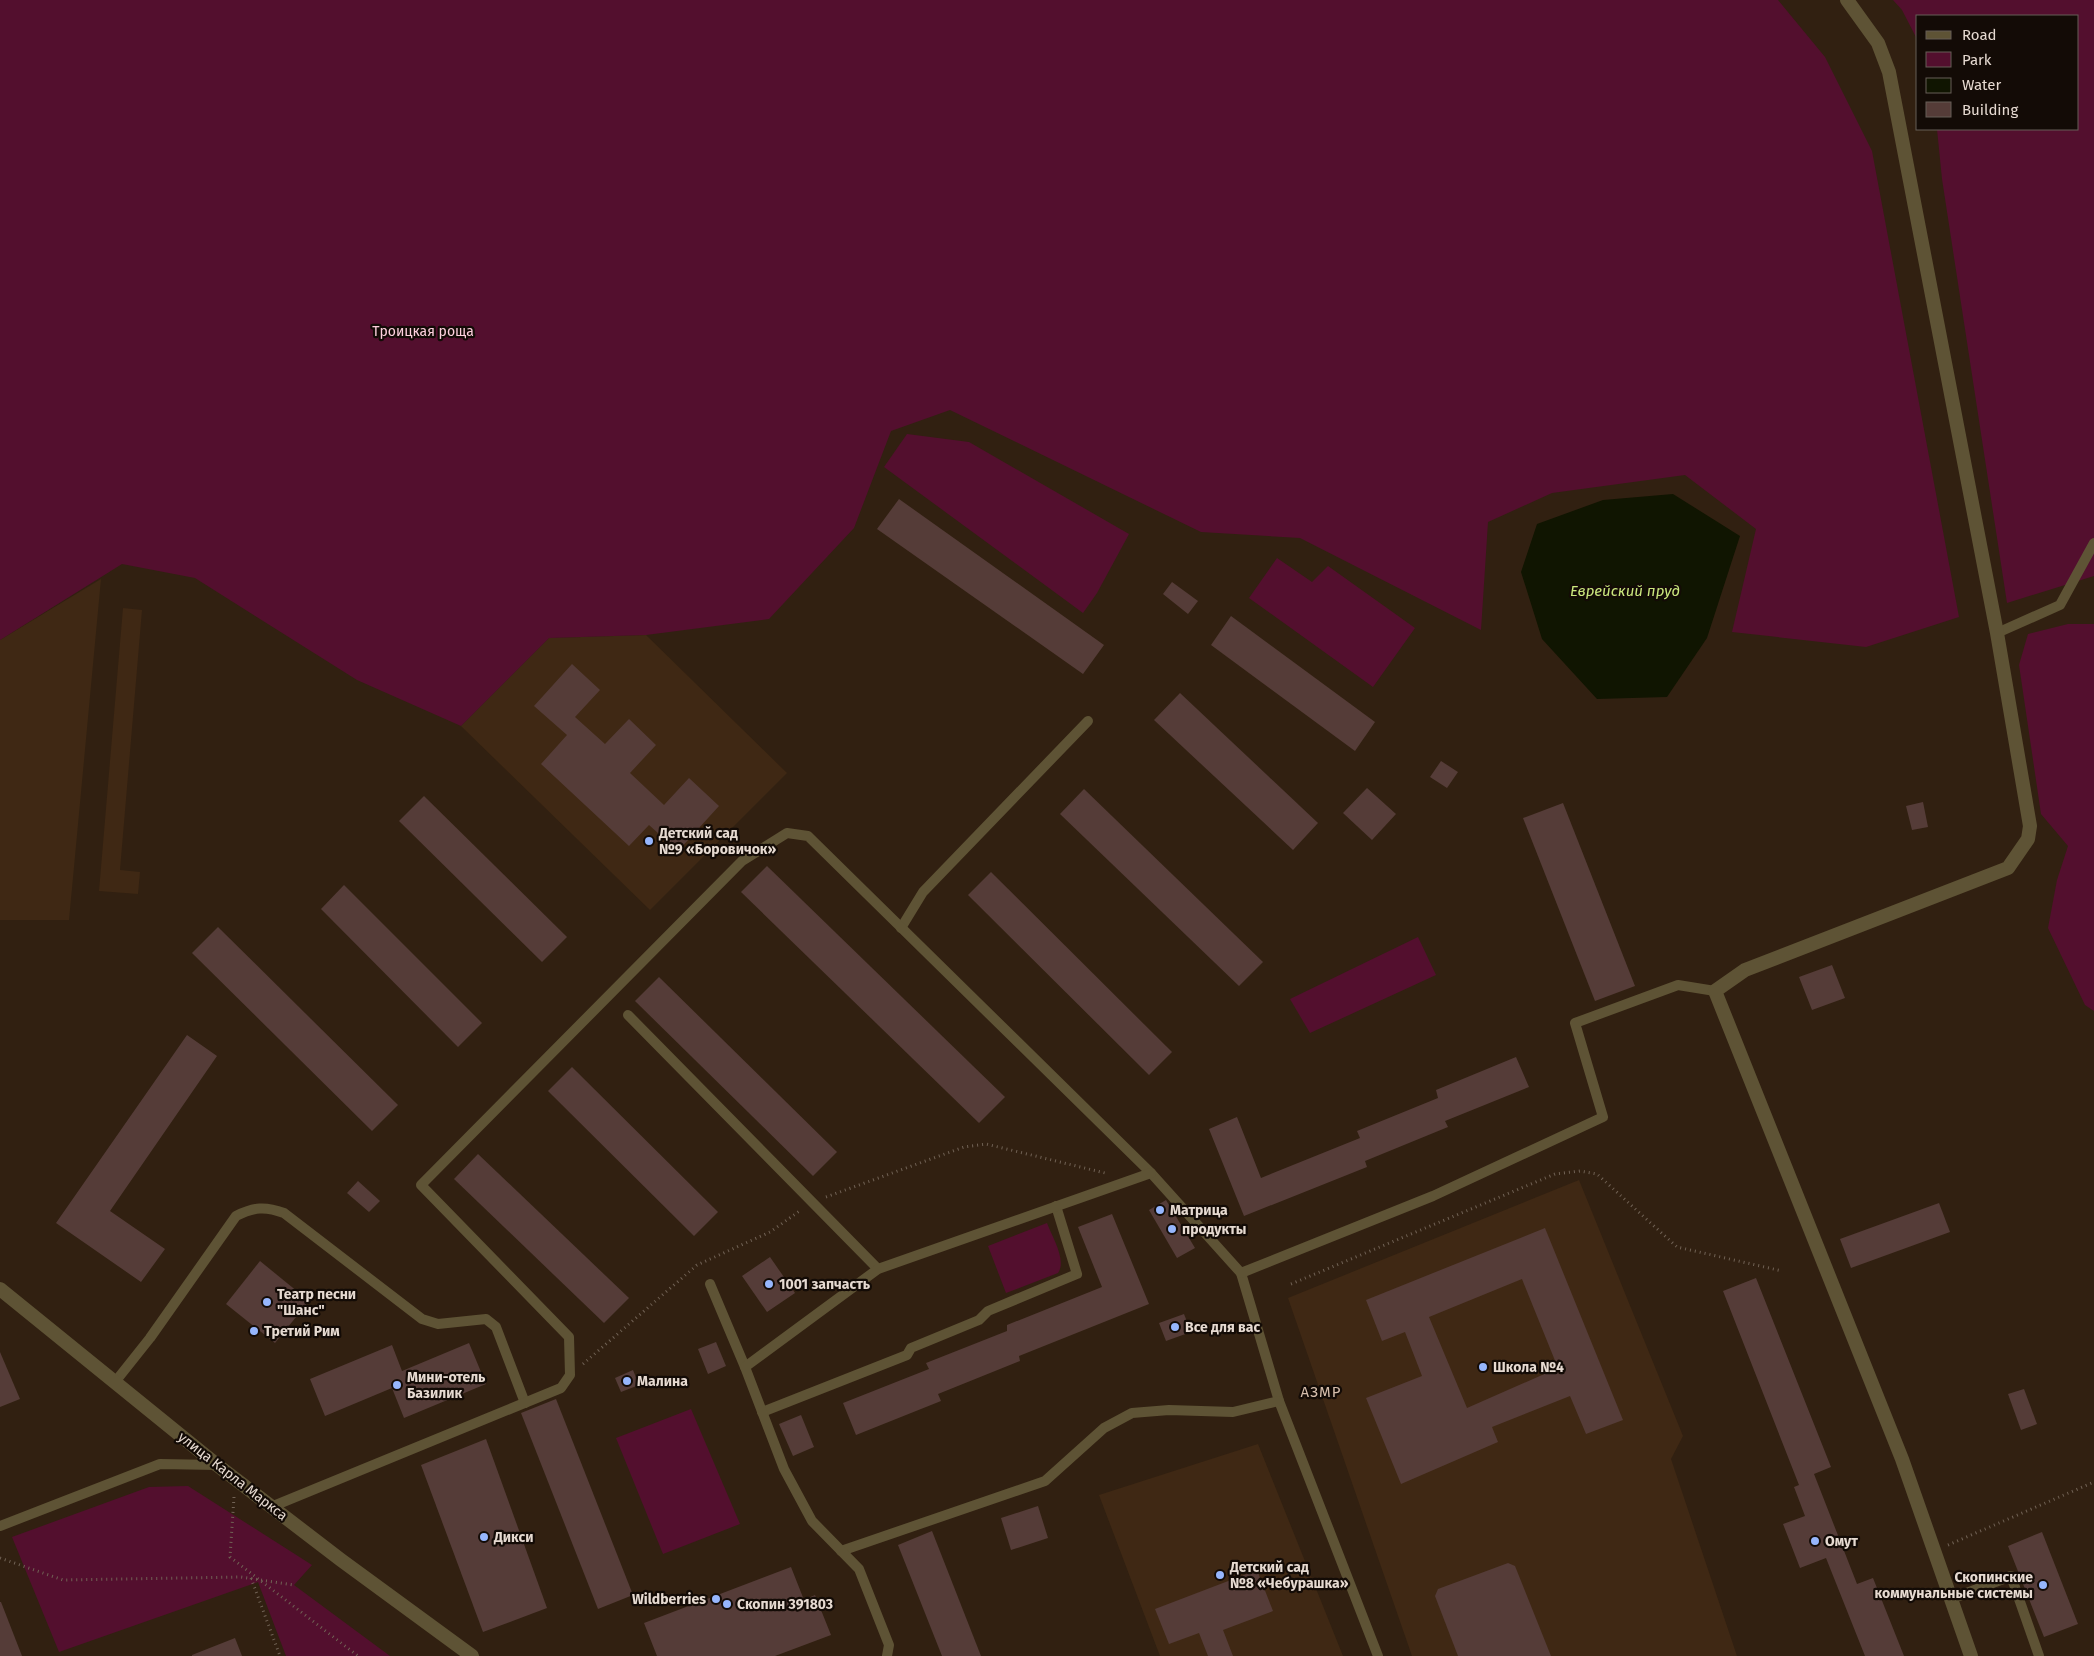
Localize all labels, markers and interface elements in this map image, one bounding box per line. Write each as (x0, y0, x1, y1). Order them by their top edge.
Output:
legend (1916, 15, 2079, 130)
text: Road (1962, 26, 1997, 44)
text: Park (1962, 51, 1992, 69)
text: Water (1962, 76, 2001, 94)
text: Building (1962, 101, 2018, 119)
park label: Троицкая роща (372, 323, 474, 340)
water label: Еврейский пруд (1570, 582, 1680, 600)
place label: Детский сад №9 «Боровичок» (658, 825, 776, 858)
marker: Детский сад №9 «Боровичок» (643, 835, 655, 847)
place label: Матрица (1170, 1202, 1228, 1219)
marker: Матрица (1154, 1204, 1166, 1216)
place label: продукты (1182, 1221, 1247, 1238)
marker: продукты (1166, 1223, 1178, 1235)
place label: 1001 запчасть (779, 1276, 871, 1293)
marker: 1001 запчасть (763, 1278, 775, 1290)
place label: Театр песни "Шанс" (277, 1286, 356, 1319)
marker: Театр песни "Шанс" (261, 1296, 273, 1308)
place label: Все для вас (1185, 1319, 1260, 1336)
marker: Все для вас (1169, 1321, 1181, 1333)
place label: Третий Рим (264, 1323, 340, 1340)
marker: Третий Рим (248, 1325, 260, 1337)
place label: Школа №4 (1493, 1359, 1564, 1376)
marker: Школа №4 (1477, 1361, 1489, 1373)
place label: Мини-отель Базилик (407, 1369, 486, 1402)
place label: Малина (637, 1373, 688, 1390)
marker: Малина (621, 1375, 633, 1387)
marker: Мини-отель Базилик (391, 1379, 403, 1391)
district label: АЗМР (1301, 1383, 1341, 1401)
street label: улица Карла Маркса (175, 1428, 291, 1524)
place label: Дикси (493, 1529, 534, 1546)
marker: Дикси (478, 1531, 490, 1543)
place label: Омут (1825, 1533, 1858, 1550)
marker: Омут (1809, 1535, 1821, 1547)
place label: Детский сад №8 «Чебурашка» (1229, 1559, 1349, 1592)
marker: Детский сад №8 «Чебурашка» (1214, 1569, 1226, 1581)
place label: Скопинские коммунальные системы (1875, 1569, 2033, 1602)
marker: Скопинские коммунальные системы (2037, 1579, 2049, 1591)
place label: Wildberries (632, 1591, 706, 1608)
marker: Wildberries (710, 1593, 722, 1605)
place label: Скопин 391803 (737, 1596, 833, 1613)
marker: Скопин 391803 (721, 1598, 733, 1610)

